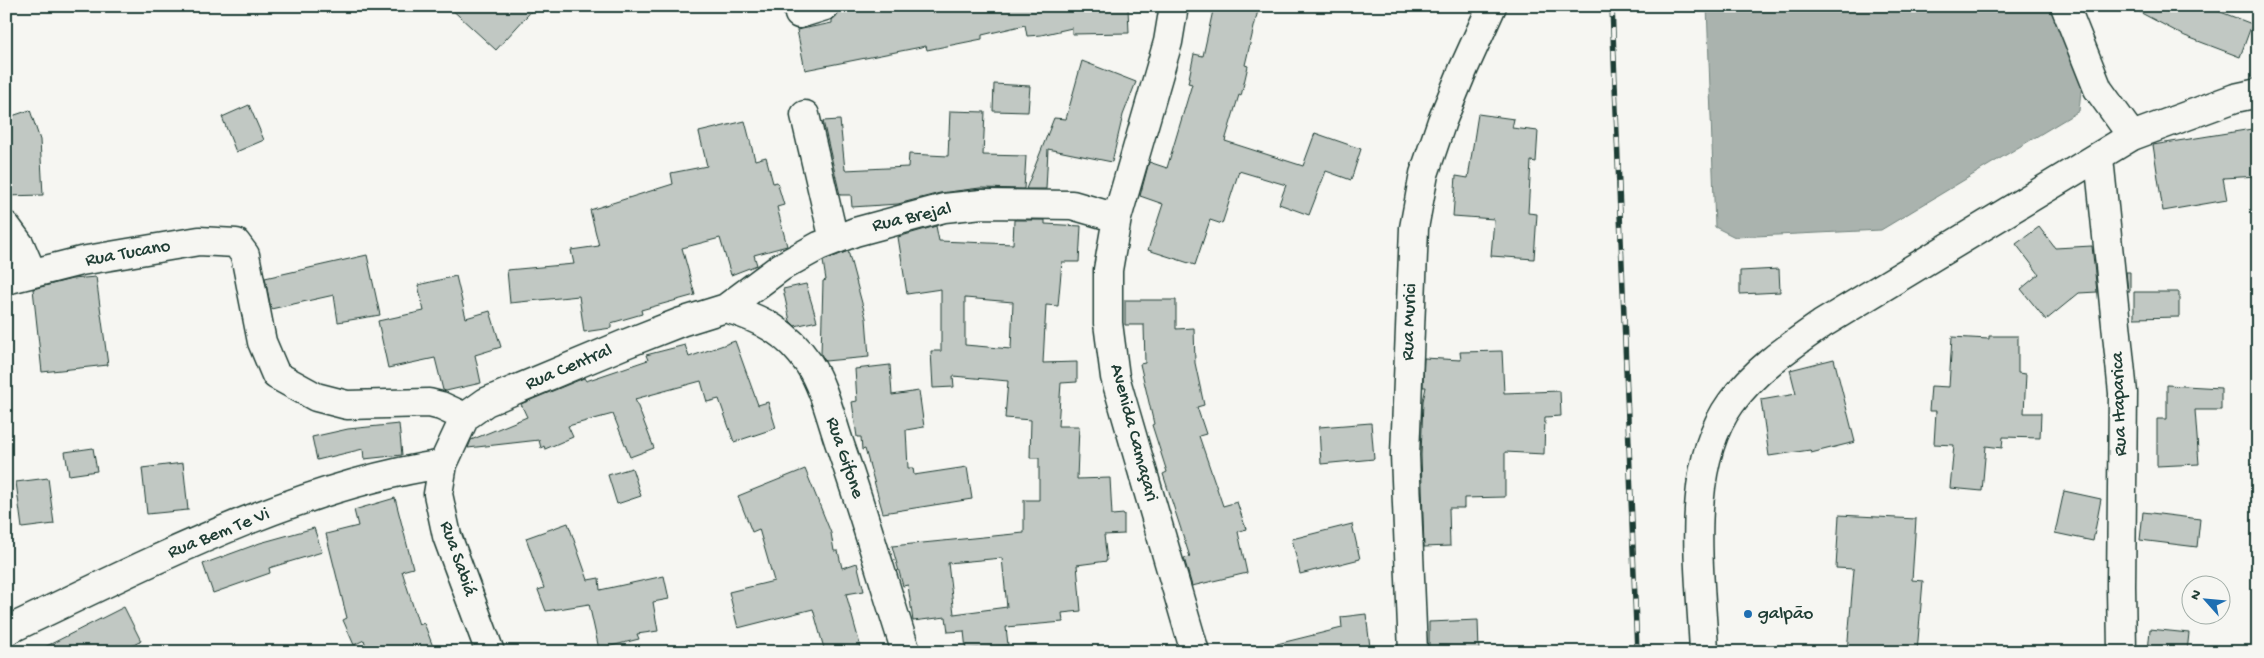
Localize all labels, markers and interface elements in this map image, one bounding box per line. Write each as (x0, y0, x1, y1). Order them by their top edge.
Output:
street label: Rua Brejal (870, 198, 954, 238)
street label: Rua Tucano (84, 235, 172, 273)
street label: Rua Murici (1397, 283, 1423, 361)
street label: Rua Central (522, 339, 616, 397)
street label: Rua Itaparica (2107, 350, 2133, 457)
street label: Avenida Camaçari (1104, 362, 1162, 504)
street label: Rua Gifone (819, 414, 869, 502)
street label: Rua Bem Te Vi (165, 503, 273, 565)
street label: Rua Sabiá (433, 518, 481, 601)
north arrow (2182, 576, 2232, 626)
text: N (2187, 587, 2206, 603)
place label: galpão (1758, 603, 1813, 626)
marker: galpão (1742, 608, 1754, 620)

